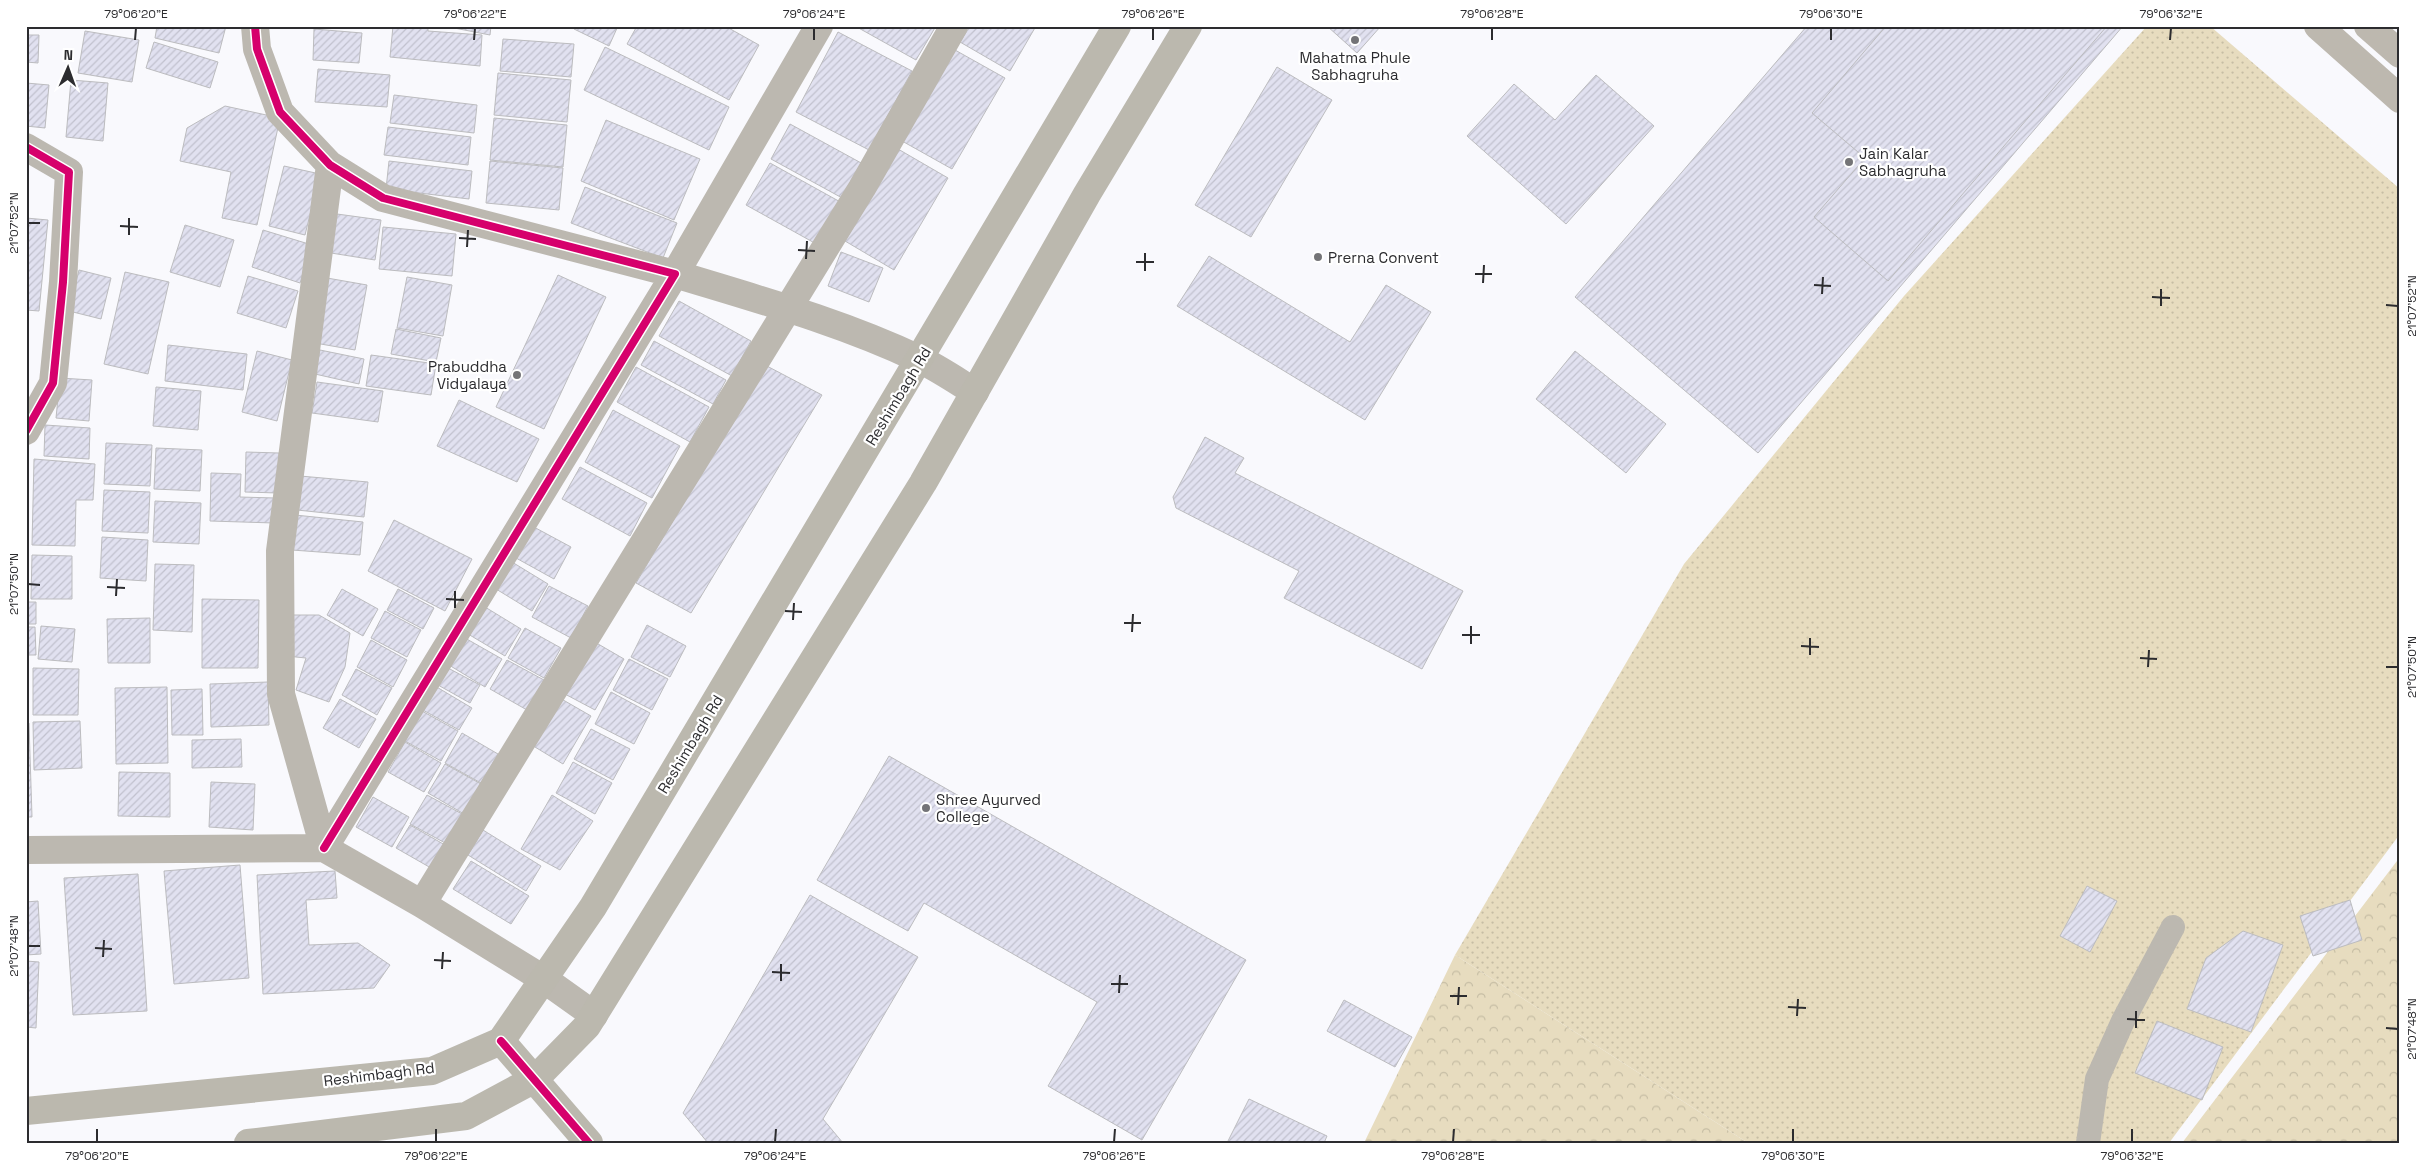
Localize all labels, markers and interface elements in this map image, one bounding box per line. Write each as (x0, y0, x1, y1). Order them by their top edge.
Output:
text: 79°06'20"E (104, 6, 168, 22)
text: 79°06'22"E (443, 6, 507, 22)
text: 79°06'24"E (783, 6, 846, 22)
text: 79°06'26"E (1121, 6, 1185, 22)
text: 79°06'28"E (1460, 6, 1524, 22)
text: 79°06'30"E (1799, 6, 1863, 22)
text: 79°06'32"E (2139, 6, 2203, 22)
marker: Mahatma Phule Sabhagruha (1349, 34, 1361, 46)
north arrow (42, 42, 92, 92)
text: N (63, 46, 73, 64)
place label: Mahatma Phule Sabhagruha (1299, 48, 1411, 84)
place label: Jain Kalar Sabhagruha (1859, 144, 1947, 180)
marker: Jain Kalar Sabhagruha (1843, 156, 1855, 168)
text: 21°07'52"N (6, 192, 22, 254)
place label: Prerna Convent (1328, 248, 1439, 267)
marker: Prerna Convent (1312, 251, 1324, 263)
text: 21°07'52"N (2404, 275, 2420, 337)
street label: Reshimbagh Rd (861, 343, 935, 449)
place label: Prabuddha Vidyalaya (428, 357, 507, 393)
marker: Prabuddha Vidyalaya (511, 369, 523, 381)
text: 21°07'50"N (6, 553, 22, 615)
text: 21°07'50"N (2404, 636, 2420, 698)
street label: Reshimbagh Rd (653, 691, 727, 797)
place label: Shree Ayurved College (936, 790, 1041, 826)
marker: Shree Ayurved College (920, 802, 932, 814)
text: 21°07'48"N (6, 915, 22, 977)
text: 21°07'48"N (2404, 998, 2420, 1060)
street label: Reshimbagh Rd (322, 1058, 436, 1090)
text: 79°06'20"E (65, 1148, 129, 1164)
text: 79°06'22"E (404, 1148, 468, 1164)
text: 79°06'24"E (744, 1148, 807, 1164)
text: 79°06'26"E (1082, 1148, 1146, 1164)
text: 79°06'28"E (1421, 1148, 1485, 1164)
text: 79°06'30"E (1761, 1148, 1825, 1164)
text: 79°06'32"E (2100, 1148, 2164, 1164)

